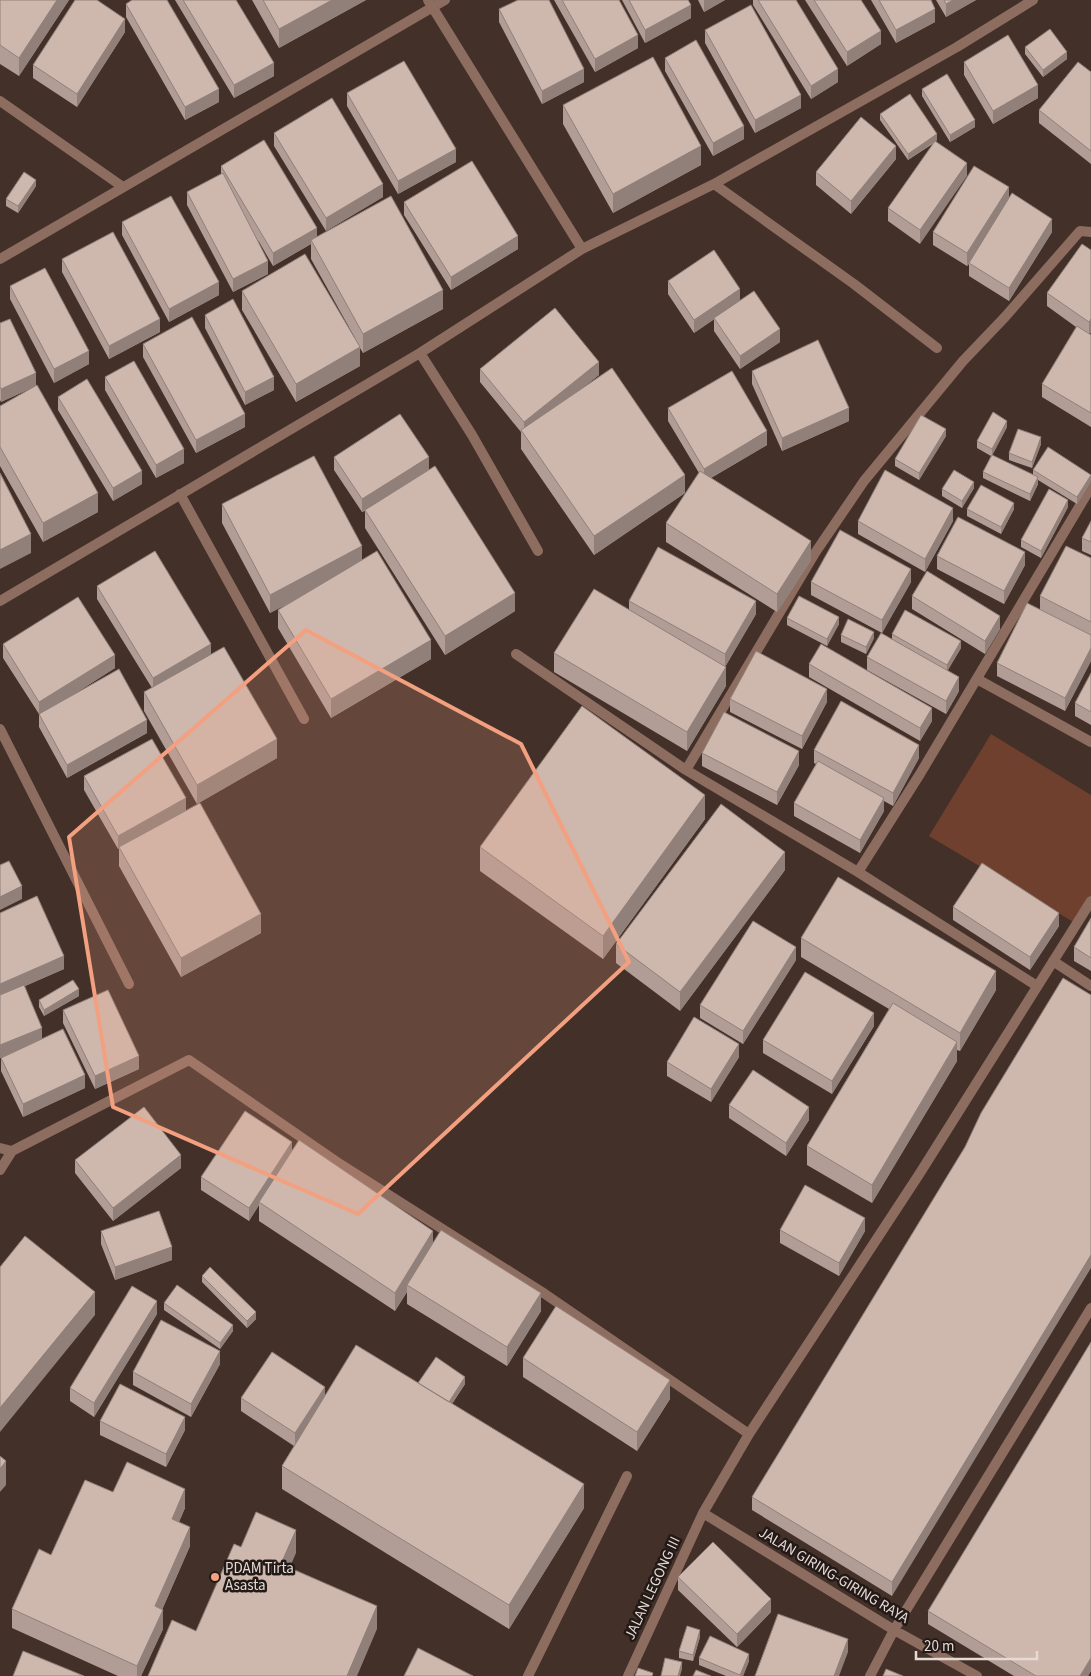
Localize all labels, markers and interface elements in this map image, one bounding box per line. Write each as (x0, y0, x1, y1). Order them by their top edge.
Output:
street label: JALAN GIRING-GIRING RAYA (755, 1522, 914, 1629)
street label: JALAN LEGONG III (619, 1533, 686, 1643)
place label: PDAM Tirta Asasta (225, 1558, 294, 1596)
marker: PDAM Tirta Asasta (209, 1571, 221, 1583)
scale bar (916, 1628, 1037, 1660)
text: 20 m (924, 1636, 954, 1657)

